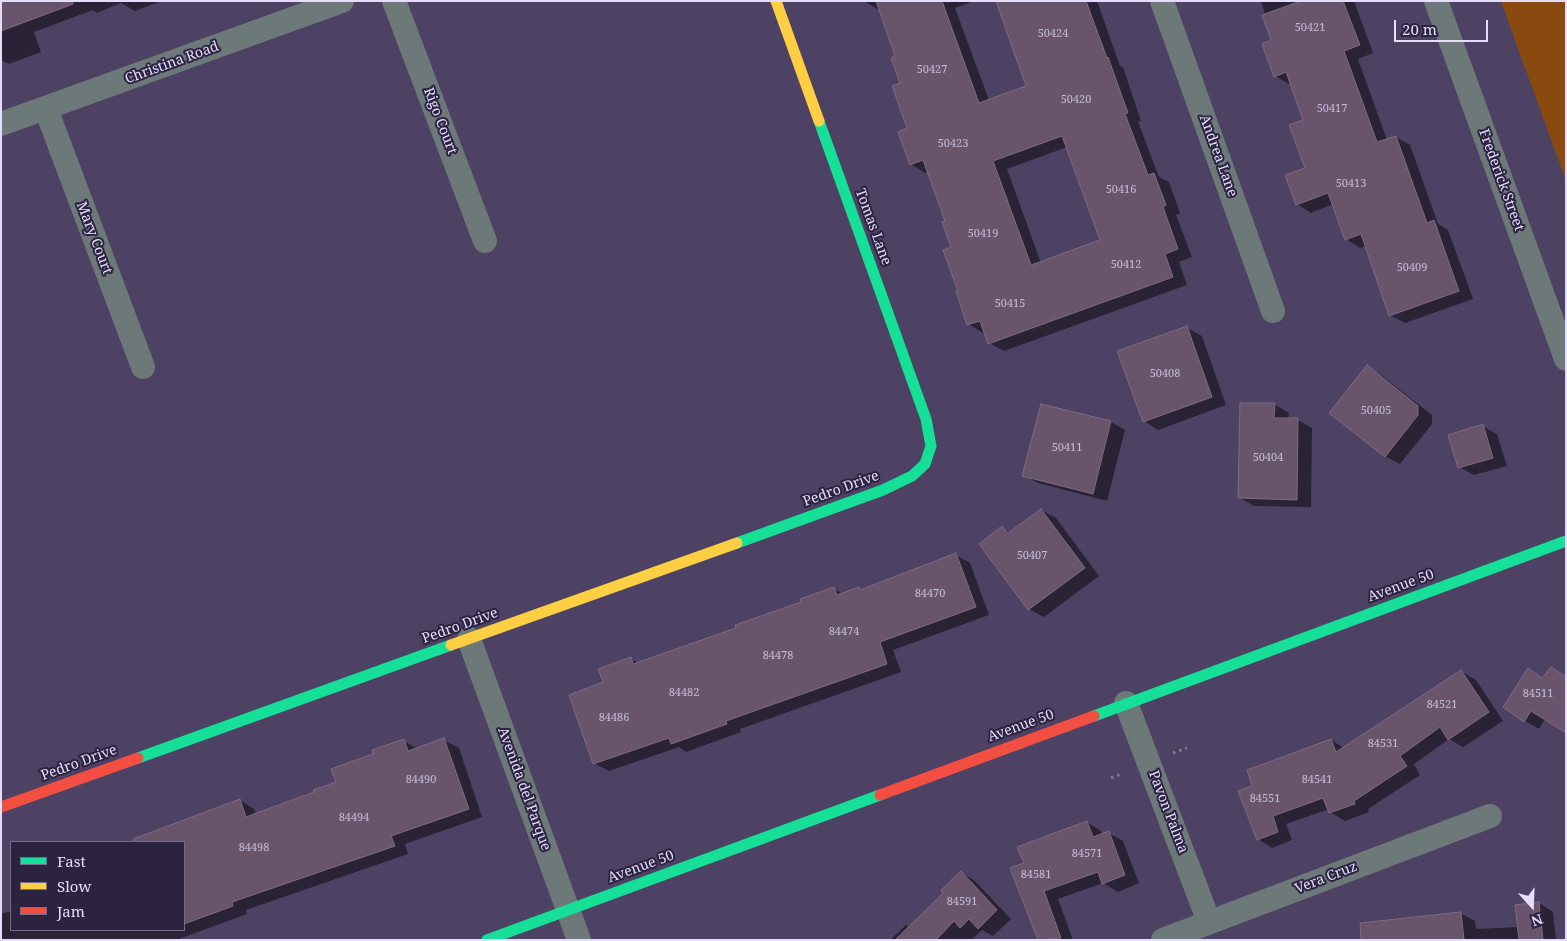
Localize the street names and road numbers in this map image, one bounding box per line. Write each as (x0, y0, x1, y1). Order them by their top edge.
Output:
street label: Christina Road (123, 38, 221, 88)
street label: Rigo Court (420, 85, 460, 157)
street label: Andrea Lane (1195, 113, 1241, 199)
street label: Frederick Street (1475, 127, 1527, 233)
street label: Tomas Lane (851, 186, 895, 268)
street label: Mary Court (72, 199, 116, 277)
street label: Pedro Drive (801, 467, 881, 511)
street label: Avenue 50 (1366, 566, 1436, 606)
street label: Pedro Drive (420, 604, 500, 648)
street label: Avenue 50 (986, 706, 1056, 746)
street label: Avenida del Parque (494, 725, 554, 853)
street label: Pedro Drive (39, 741, 119, 785)
street label: Pavon Palma (1145, 768, 1191, 856)
street label: Avenue 50 (606, 847, 676, 887)
street label: Vera Cruz (1293, 858, 1359, 898)

